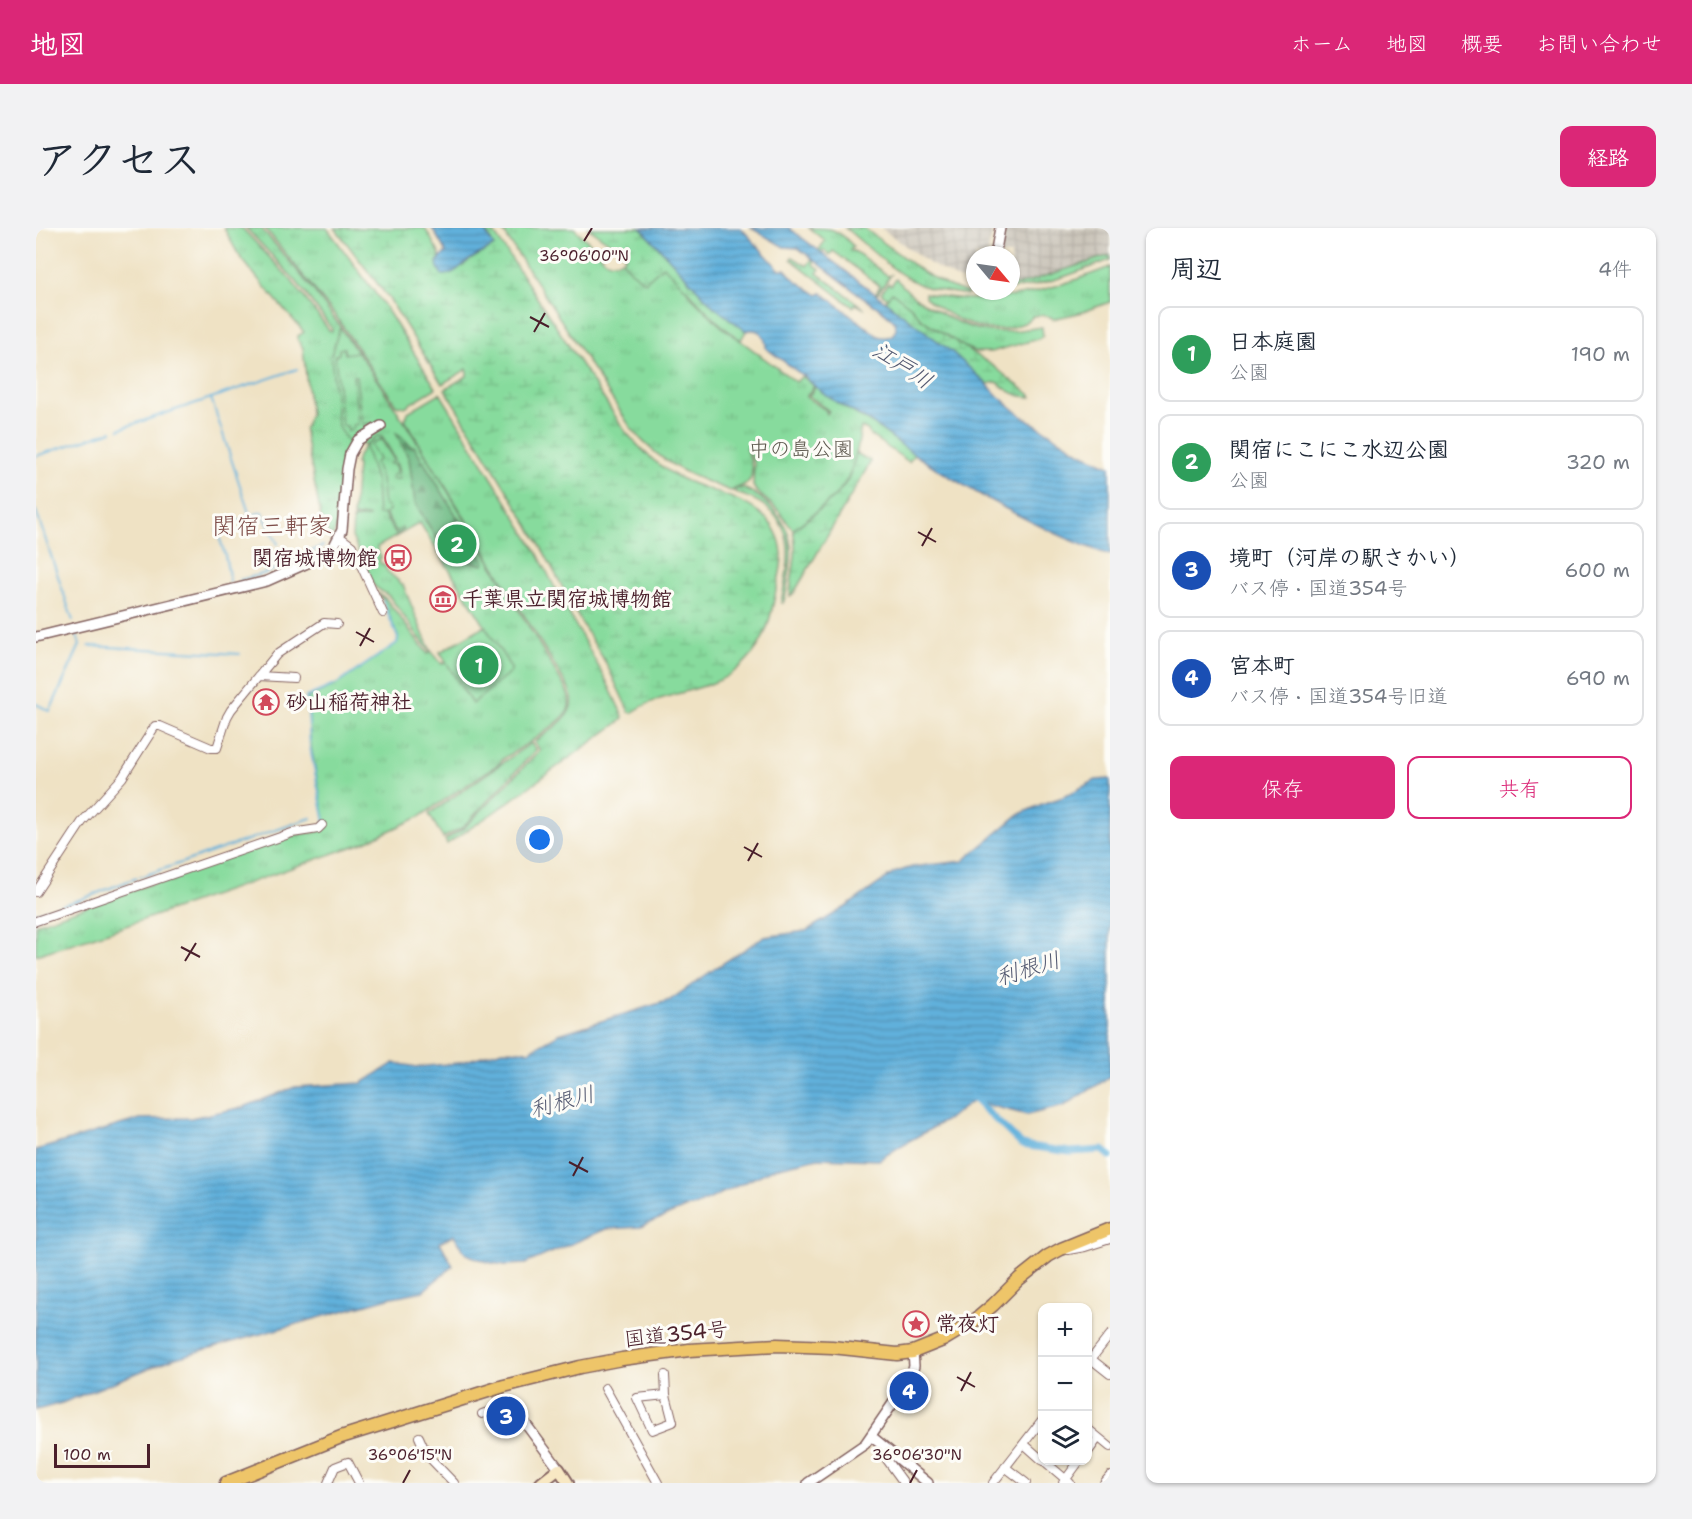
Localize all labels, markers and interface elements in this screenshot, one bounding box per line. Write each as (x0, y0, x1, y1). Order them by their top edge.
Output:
text: 地図 (30, 25, 86, 63)
text: ホーム (1291, 30, 1353, 58)
text: 地図 (1386, 30, 1428, 58)
text: 概要 (1461, 30, 1503, 58)
text: お問い合わせ (1536, 30, 1662, 58)
button: 経路 (1560, 126, 1656, 187)
text: アクセス (36, 131, 201, 187)
text: 36°06'00"N (539, 246, 629, 266)
north arrow (966, 246, 1020, 300)
text: 周辺 (1170, 251, 1222, 286)
text: 4件 (1598, 256, 1632, 282)
text: 日本庭園 (1229, 327, 1317, 356)
water label: 江戸川 (867, 335, 938, 396)
text: 1 (1187, 341, 1196, 367)
text: 190 m (1571, 341, 1630, 367)
text: 公園 (1229, 359, 1269, 385)
park label: 中の島公園 (749, 435, 854, 463)
text: 関宿にこにこ水辺公園 (1229, 435, 1449, 464)
text: 2 (1185, 449, 1199, 475)
text: 320 m (1566, 449, 1630, 475)
text: 公園 (1229, 467, 1269, 493)
district label: 関宿三軒家 (212, 510, 332, 542)
pin: 2 (438, 522, 476, 566)
bus stop icon: 関宿城博物館 (383, 543, 413, 573)
text: 境町（河岸の駅さかい） (1229, 543, 1471, 572)
place label: 関宿城博物館 (252, 544, 378, 572)
text: 3 (1185, 557, 1199, 583)
text: 600 m (1565, 557, 1630, 583)
text: バス停 · 国道354号 (1229, 575, 1407, 601)
museum icon: 千葉県立関宿城博物館 (428, 584, 458, 614)
place label: 千葉県立関宿城博物館 (462, 585, 672, 613)
pin: 1 (460, 642, 498, 688)
text: 宮本町 (1229, 651, 1295, 680)
text: 4 (1185, 665, 1199, 691)
text: 690 m (1566, 665, 1630, 691)
text: バス停 · 国道354号旧道 (1229, 683, 1447, 709)
temple icon: 砂山稲荷神社 (251, 687, 281, 717)
place label: 砂山稲荷神社 (286, 688, 412, 716)
button: 保存 (1170, 756, 1395, 819)
button: 共有 (1407, 756, 1632, 819)
your location (525, 825, 554, 854)
water label: 利根川 (992, 945, 1064, 992)
water label: 利根川 (526, 1079, 598, 1124)
map controls (1038, 1303, 1092, 1465)
button: + (1038, 1303, 1092, 1357)
place icon: 常夜灯 (901, 1309, 931, 1339)
place label: 常夜灯 (936, 1310, 999, 1338)
street label: 国道354号 (623, 1315, 729, 1353)
button: − (1038, 1357, 1092, 1411)
pin: 4 (890, 1368, 928, 1414)
pin: 3 (486, 1394, 526, 1438)
button: layers (1038, 1411, 1092, 1465)
scale bar (54, 1441, 150, 1468)
text: 100 m (63, 1444, 111, 1465)
text: 36°06'15"N (368, 1445, 452, 1465)
text: 36°06'30"N (872, 1445, 962, 1465)

